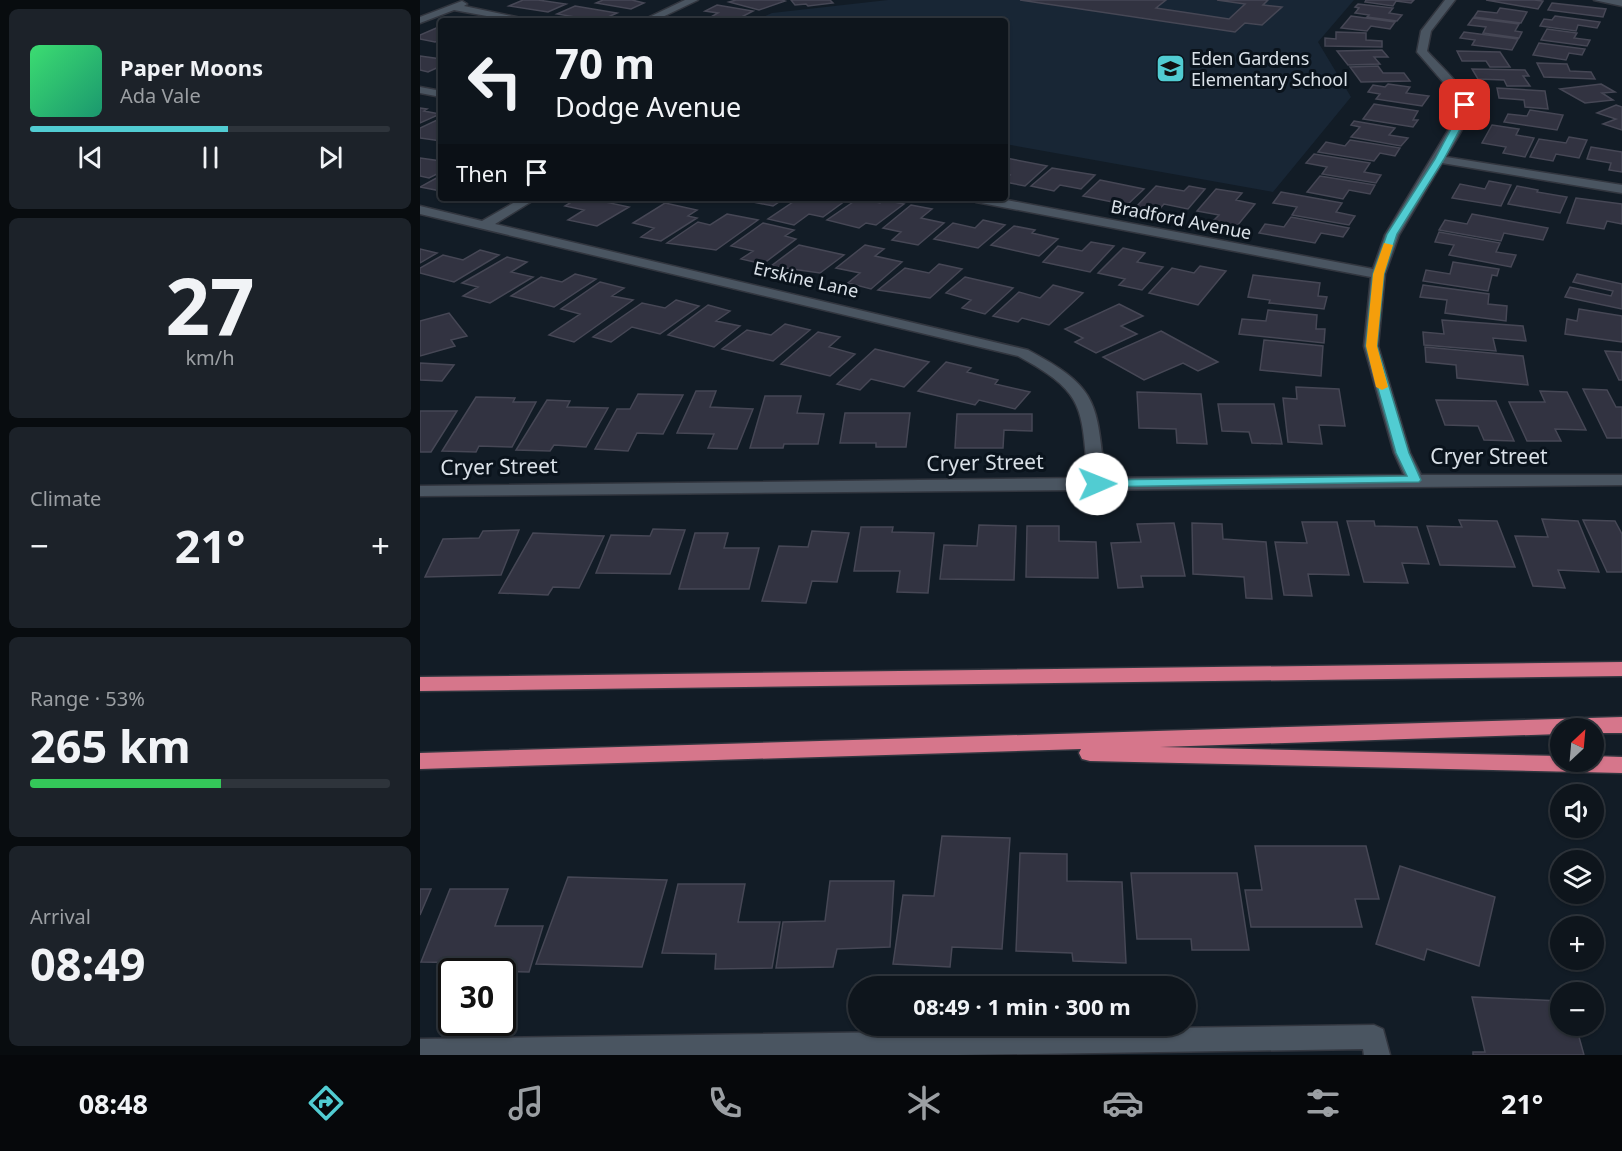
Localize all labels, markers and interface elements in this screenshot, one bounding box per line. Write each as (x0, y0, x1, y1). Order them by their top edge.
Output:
text: 70 m (555, 34, 655, 91)
icon: left (456, 42, 534, 120)
place label: Eden Gardens Elementary School (1191, 46, 1348, 91)
text: Paper Moons (120, 52, 263, 82)
school or university icon: Eden Gardens Elementary School (1154, 53, 1186, 85)
pin (1439, 79, 1490, 130)
text: Ada Vale (120, 82, 201, 109)
text: Dodge Avenue (555, 88, 741, 125)
icon: arrive (1448, 88, 1481, 121)
icon: previous (74, 141, 107, 174)
icon: pause (194, 141, 227, 174)
icon: next (314, 141, 347, 174)
icon: arrive (520, 156, 553, 189)
text: Then (456, 158, 508, 188)
street label: Bradford Avenue (1109, 194, 1254, 244)
text: 27 (165, 252, 255, 358)
street label: Erskine Lane (751, 255, 861, 303)
text: km/h (185, 344, 235, 371)
street label: Cryer Street (1430, 442, 1548, 470)
street label: Cryer Street (926, 447, 1044, 477)
street label: Cryer Street (440, 451, 558, 481)
position arrow (1065, 452, 1129, 516)
text: Climate (30, 485, 101, 512)
text: 21° (175, 515, 245, 576)
text: − (30, 523, 49, 568)
text: + (371, 523, 390, 568)
text: Range · 53% (30, 685, 145, 712)
text: 265 km (30, 715, 191, 776)
north arrow (1550, 718, 1604, 772)
map controls (1550, 718, 1604, 1036)
button: sound (1550, 784, 1604, 838)
button: layers (1550, 850, 1604, 904)
text: Arrival (30, 903, 91, 930)
button: + (1550, 916, 1604, 970)
text: 08:49 (30, 933, 146, 994)
speed limit sign: 30 (438, 958, 516, 1036)
button: − (1550, 982, 1604, 1036)
text: 08:49 · 1 min · 300 m (913, 991, 1131, 1021)
icon: directions (305, 1082, 347, 1124)
icon: music (505, 1082, 547, 1124)
icon: phone (704, 1082, 746, 1124)
icon: climate (903, 1082, 945, 1124)
icon: car (1102, 1082, 1144, 1124)
icon: filters (1302, 1082, 1344, 1124)
text: 08:48 (79, 1085, 148, 1122)
text: 21° (1501, 1085, 1543, 1122)

